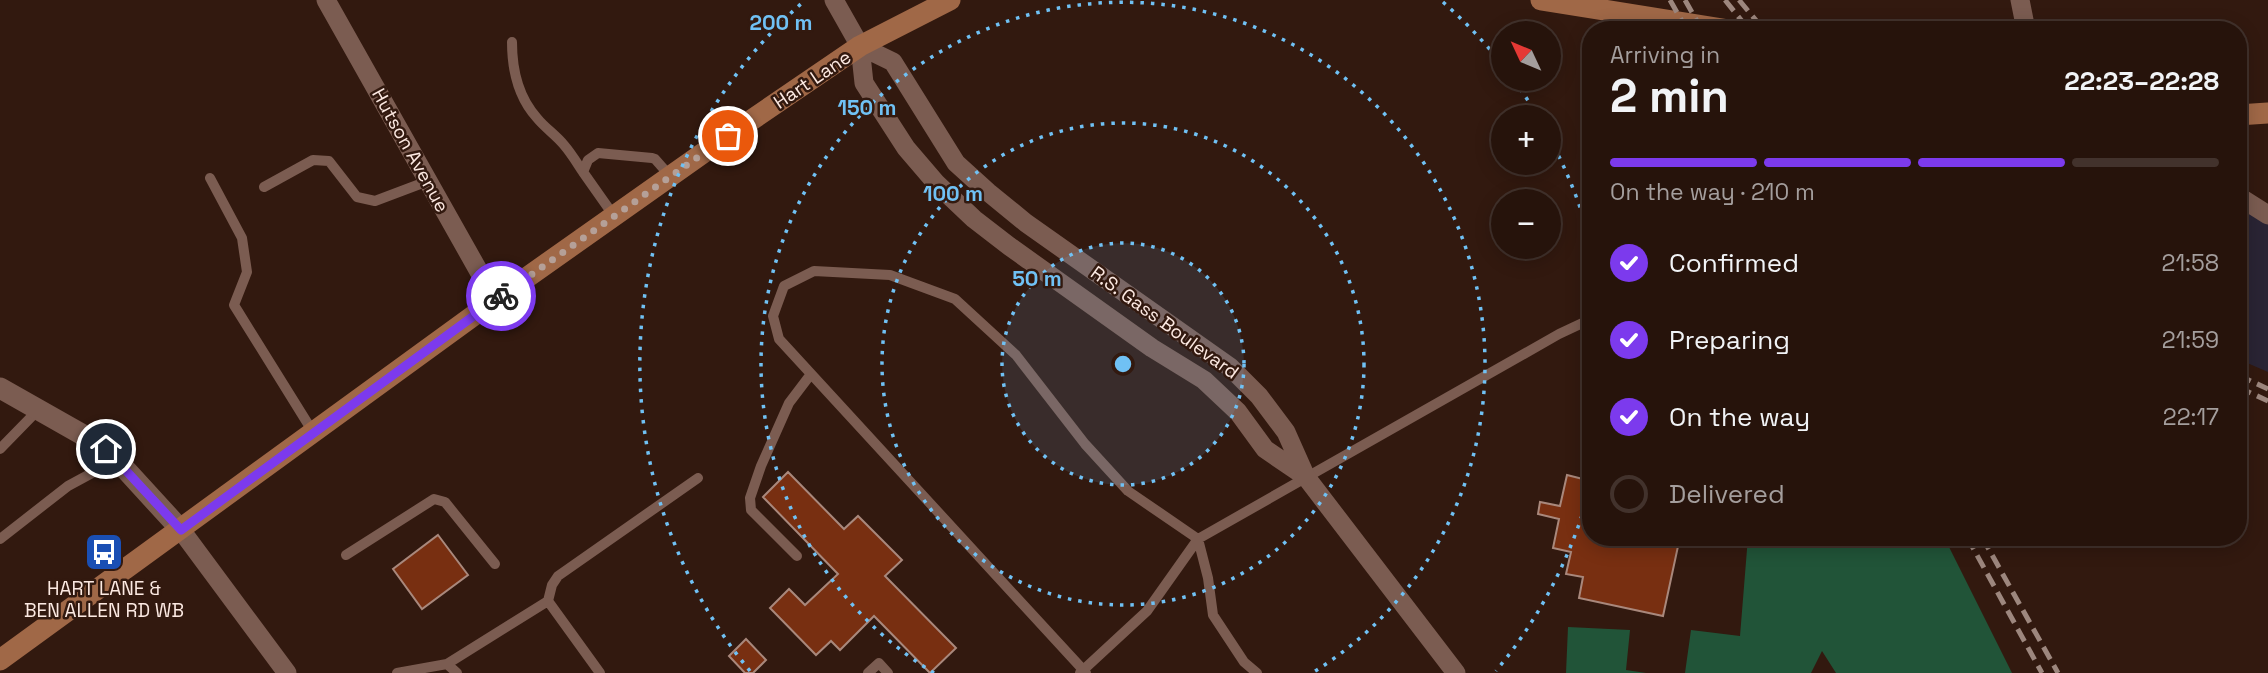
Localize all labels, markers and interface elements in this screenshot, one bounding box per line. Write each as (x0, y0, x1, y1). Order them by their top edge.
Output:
text: 200 m (750, 9, 812, 36)
north arrow (1491, 21, 1561, 91)
map controls (1491, 21, 1561, 259)
text: Arriving in (1610, 40, 1720, 70)
street label: Hart Lane (769, 44, 856, 114)
text: 22:23–22:28 (2064, 64, 2219, 98)
text: 2 min (1610, 67, 1729, 125)
street label: Hutson Avenue (366, 84, 455, 217)
text: 150 m (838, 94, 896, 121)
button: + (1491, 105, 1561, 175)
pin (698, 106, 758, 166)
icon: bag (709, 117, 747, 155)
text: On the way · 210 m (1610, 177, 1815, 207)
text: 100 m (923, 180, 983, 207)
button: − (1491, 189, 1561, 259)
icon: check (1610, 244, 1648, 282)
text: Confirmed (1669, 246, 1799, 280)
text: 21:58 (2162, 248, 2219, 278)
street label: R.S. Gass Boulevard (1086, 260, 1244, 385)
courier (466, 261, 536, 331)
text: 50 m (1012, 265, 1062, 292)
icon: bike (482, 277, 520, 315)
icon: check (1610, 321, 1648, 359)
text: Preparing (1669, 323, 1790, 357)
text: 21:59 (2162, 325, 2219, 355)
centre of rings (1111, 352, 1135, 376)
icon: check (1610, 398, 1648, 436)
text: On the way (1669, 400, 1810, 434)
text: 22:17 (2163, 402, 2219, 432)
pin (76, 419, 136, 479)
icon: home (87, 430, 125, 468)
text: Delivered (1669, 477, 1785, 511)
bus stop icon: HART LANE & BEN ALLEN RD WB (83, 531, 125, 573)
place label: HART LANE & BEN ALLEN RD WB (24, 576, 184, 623)

